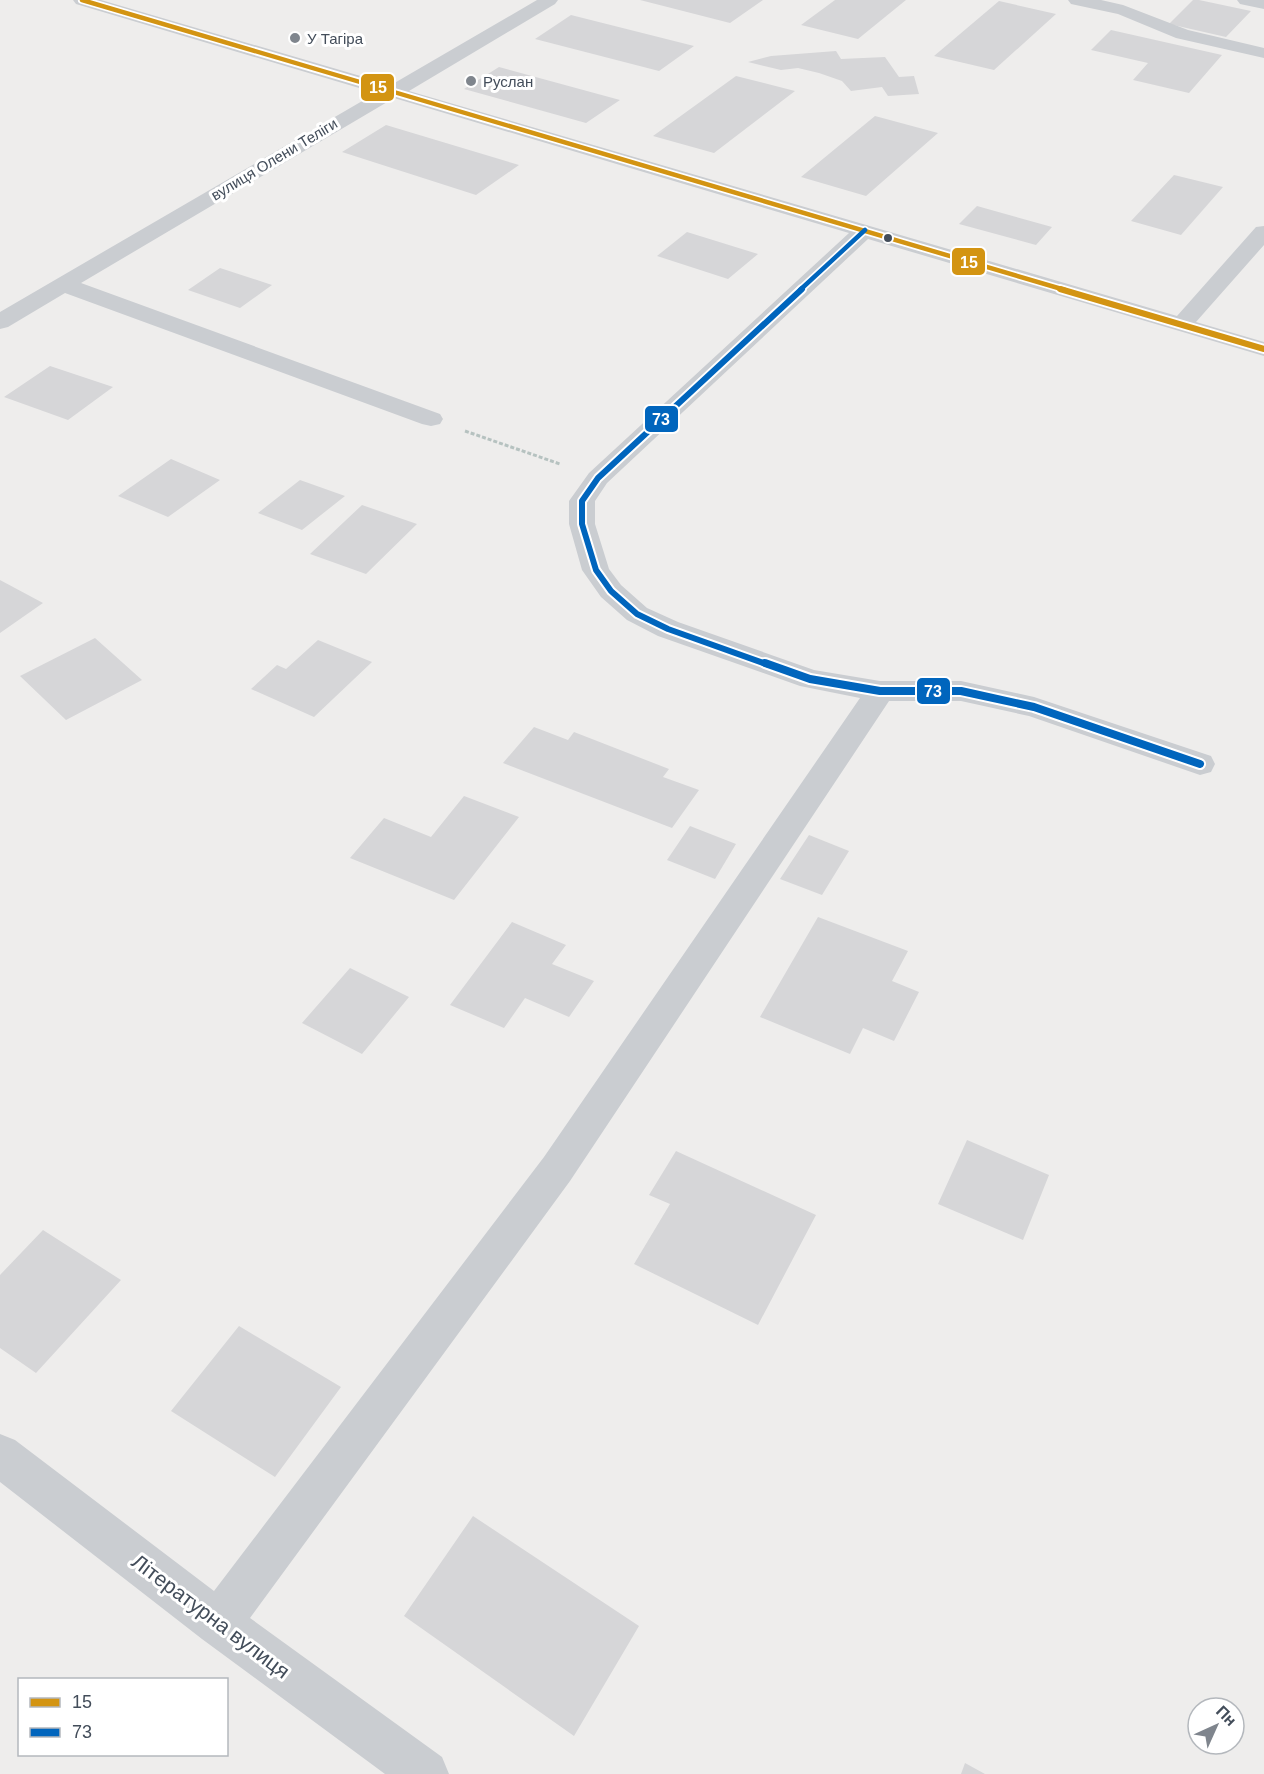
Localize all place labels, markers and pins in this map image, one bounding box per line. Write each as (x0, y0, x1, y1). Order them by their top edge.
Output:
place label: У Тагіра (307, 30, 364, 47)
marker: У Тагіра (288, 31, 302, 45)
place label: Руслан (483, 73, 533, 90)
marker: Руслан (464, 74, 478, 88)
unlabelled marker (882, 232, 894, 244)

